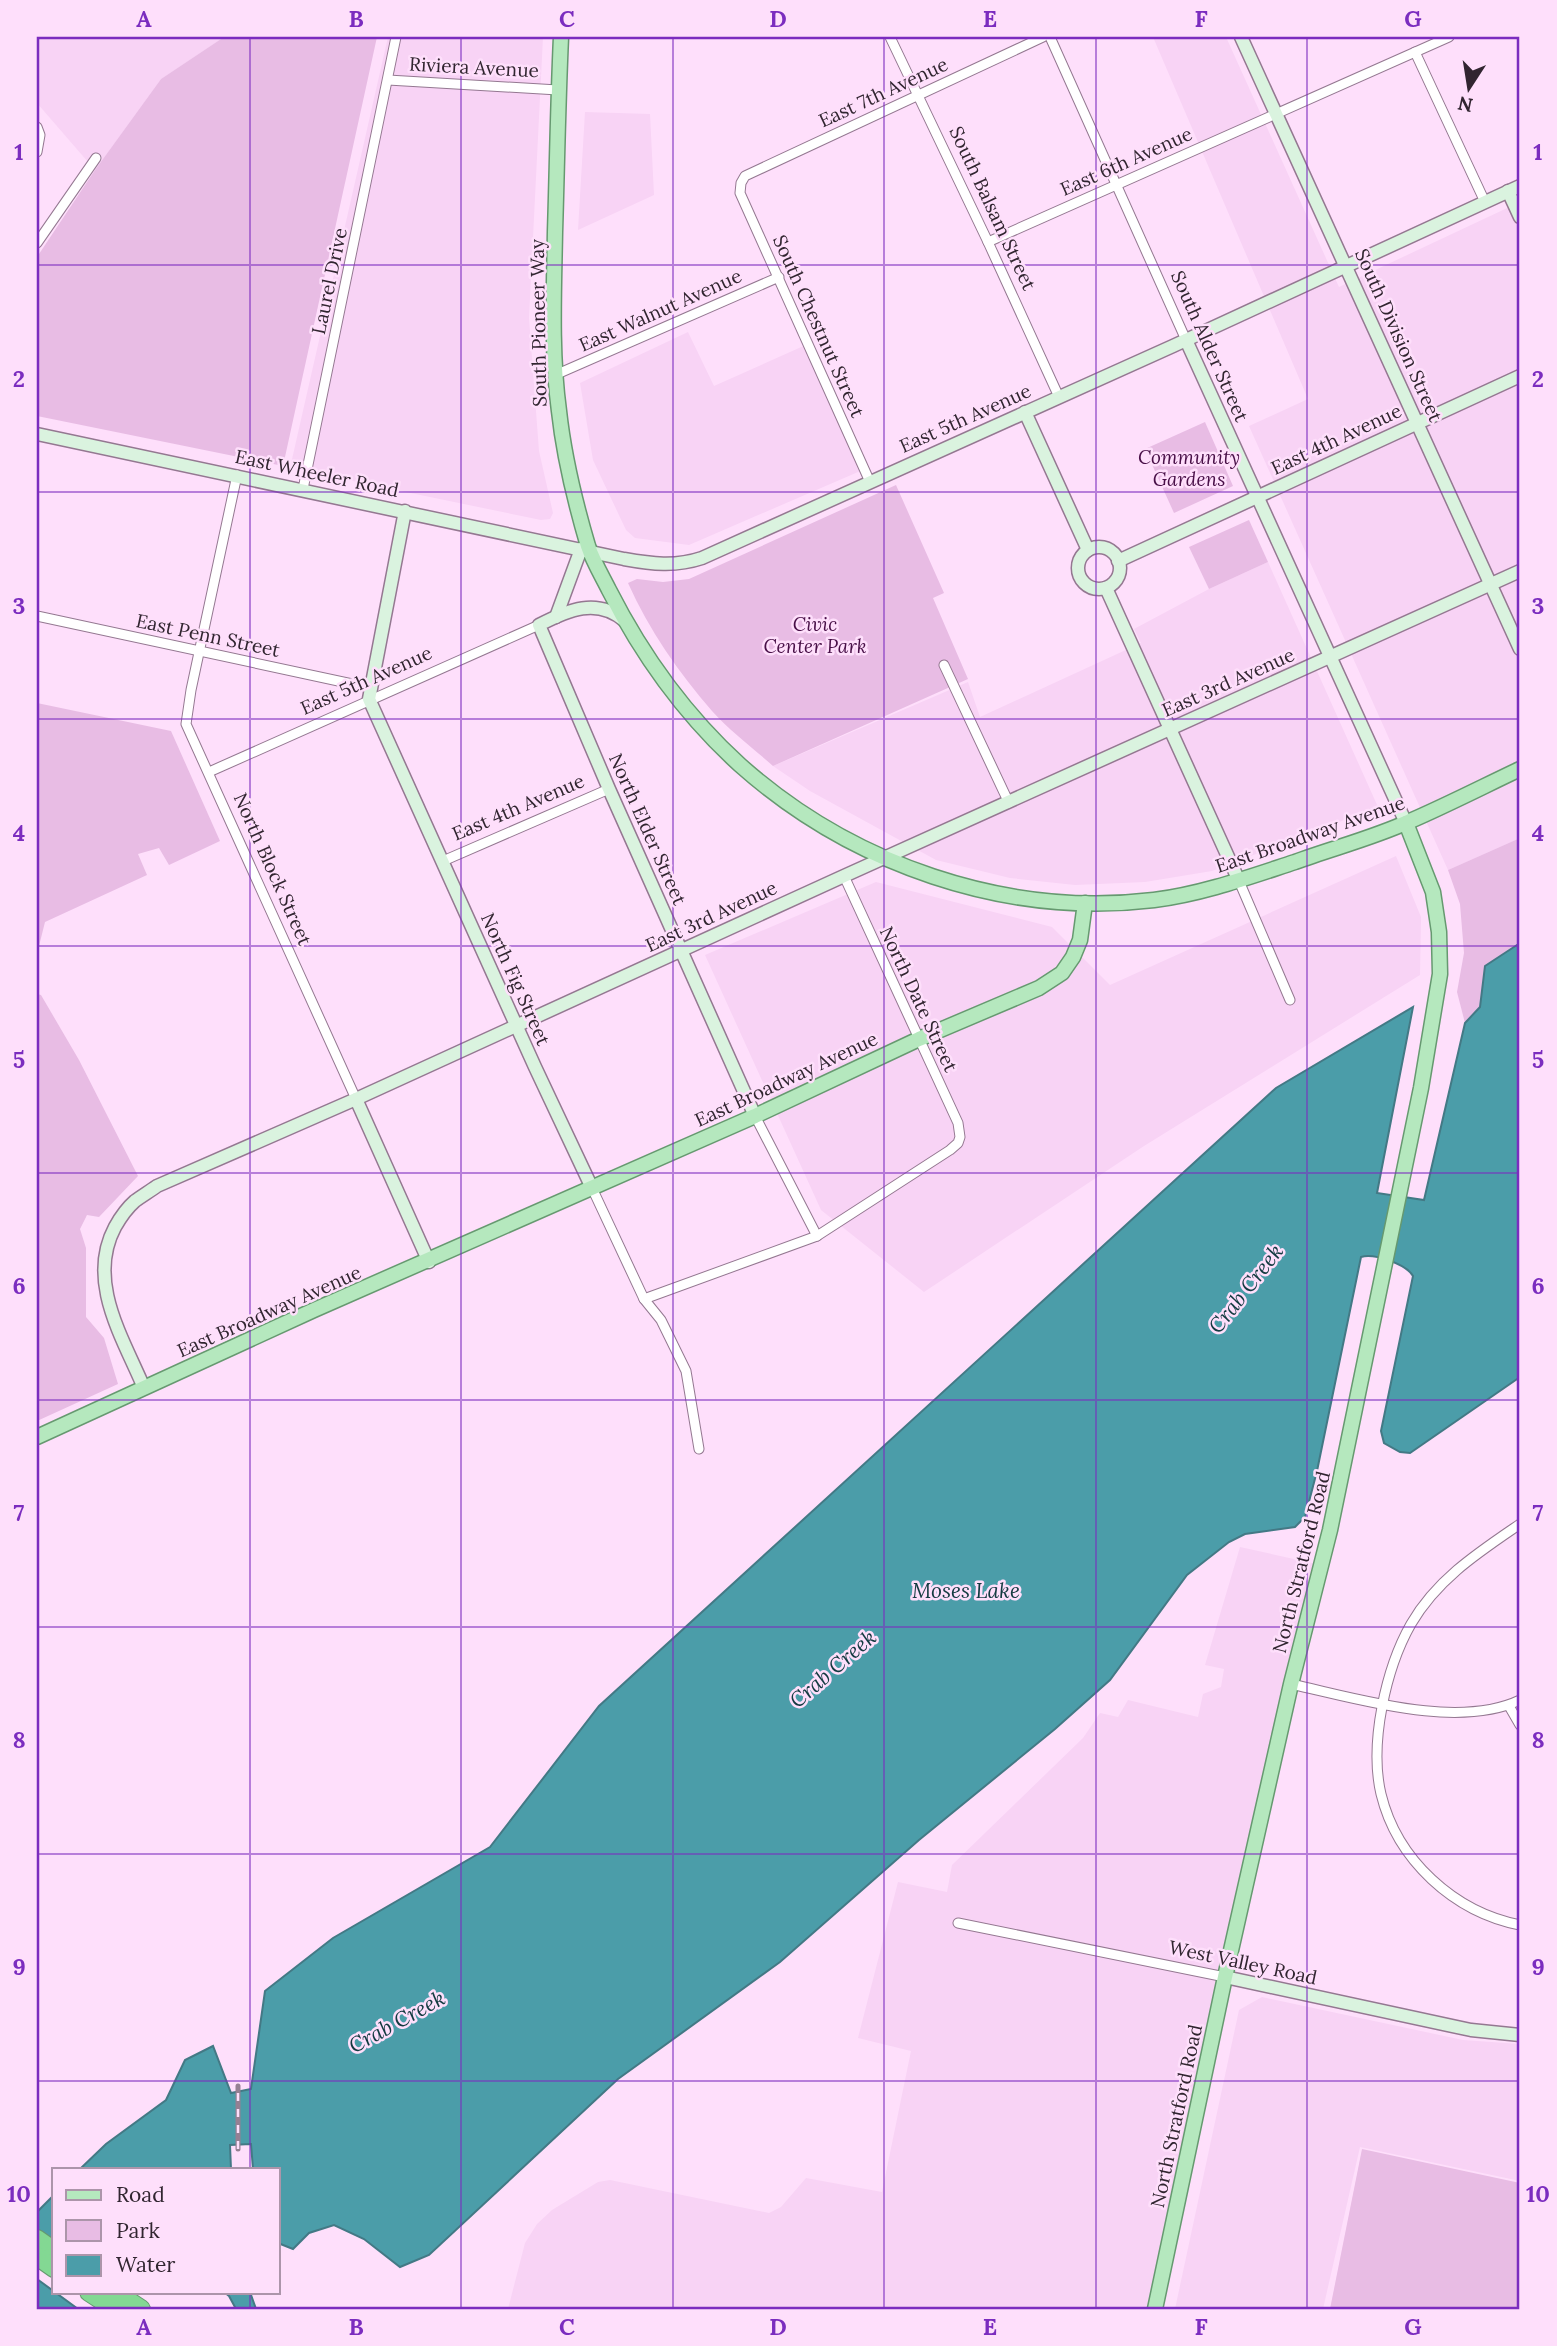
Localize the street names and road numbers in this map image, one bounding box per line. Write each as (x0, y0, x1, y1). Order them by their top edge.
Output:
street label: Riviera Avenue (409, 52, 539, 82)
street label: East 7th Avenue (815, 52, 951, 132)
street label: East 6th Avenue (1056, 121, 1196, 201)
street label: South Balsam Street (944, 122, 1042, 294)
street label: Laurel Drive (306, 225, 352, 337)
street label: South Chestnut Street (768, 231, 870, 422)
street label: South Pioneer Way (525, 239, 551, 407)
street label: South Division Street (1350, 245, 1448, 426)
street label: East Walnut Avenue (575, 263, 745, 357)
street label: South Alder Street (1166, 267, 1254, 426)
street label: East 5th Avenue (896, 378, 1034, 458)
street label: East 4th Avenue (1267, 398, 1405, 480)
street label: East Wheeler Road (233, 444, 401, 502)
street label: East Penn Street (134, 608, 283, 662)
street label: East 5th Avenue (297, 640, 435, 720)
street label: East 3rd Avenue (1158, 642, 1298, 722)
street label: North Elder Street (604, 750, 692, 909)
street label: East 4th Avenue (448, 768, 588, 846)
street label: North Block Street (229, 789, 318, 950)
street label: East Broadway Avenue (1212, 790, 1408, 878)
street label: East 3rd Avenue (641, 875, 781, 957)
street label: North Fig Street (476, 909, 556, 1050)
street label: North Date Street (875, 922, 963, 1076)
street label: East Broadway Avenue (691, 1026, 881, 1132)
street label: East Broadway Avenue (173, 1260, 365, 1362)
street label: North Stratford Road (1267, 1469, 1335, 1655)
street label: West Valley Road (1167, 1935, 1319, 1989)
street label: North Stratford Road (1145, 2022, 1207, 2210)

